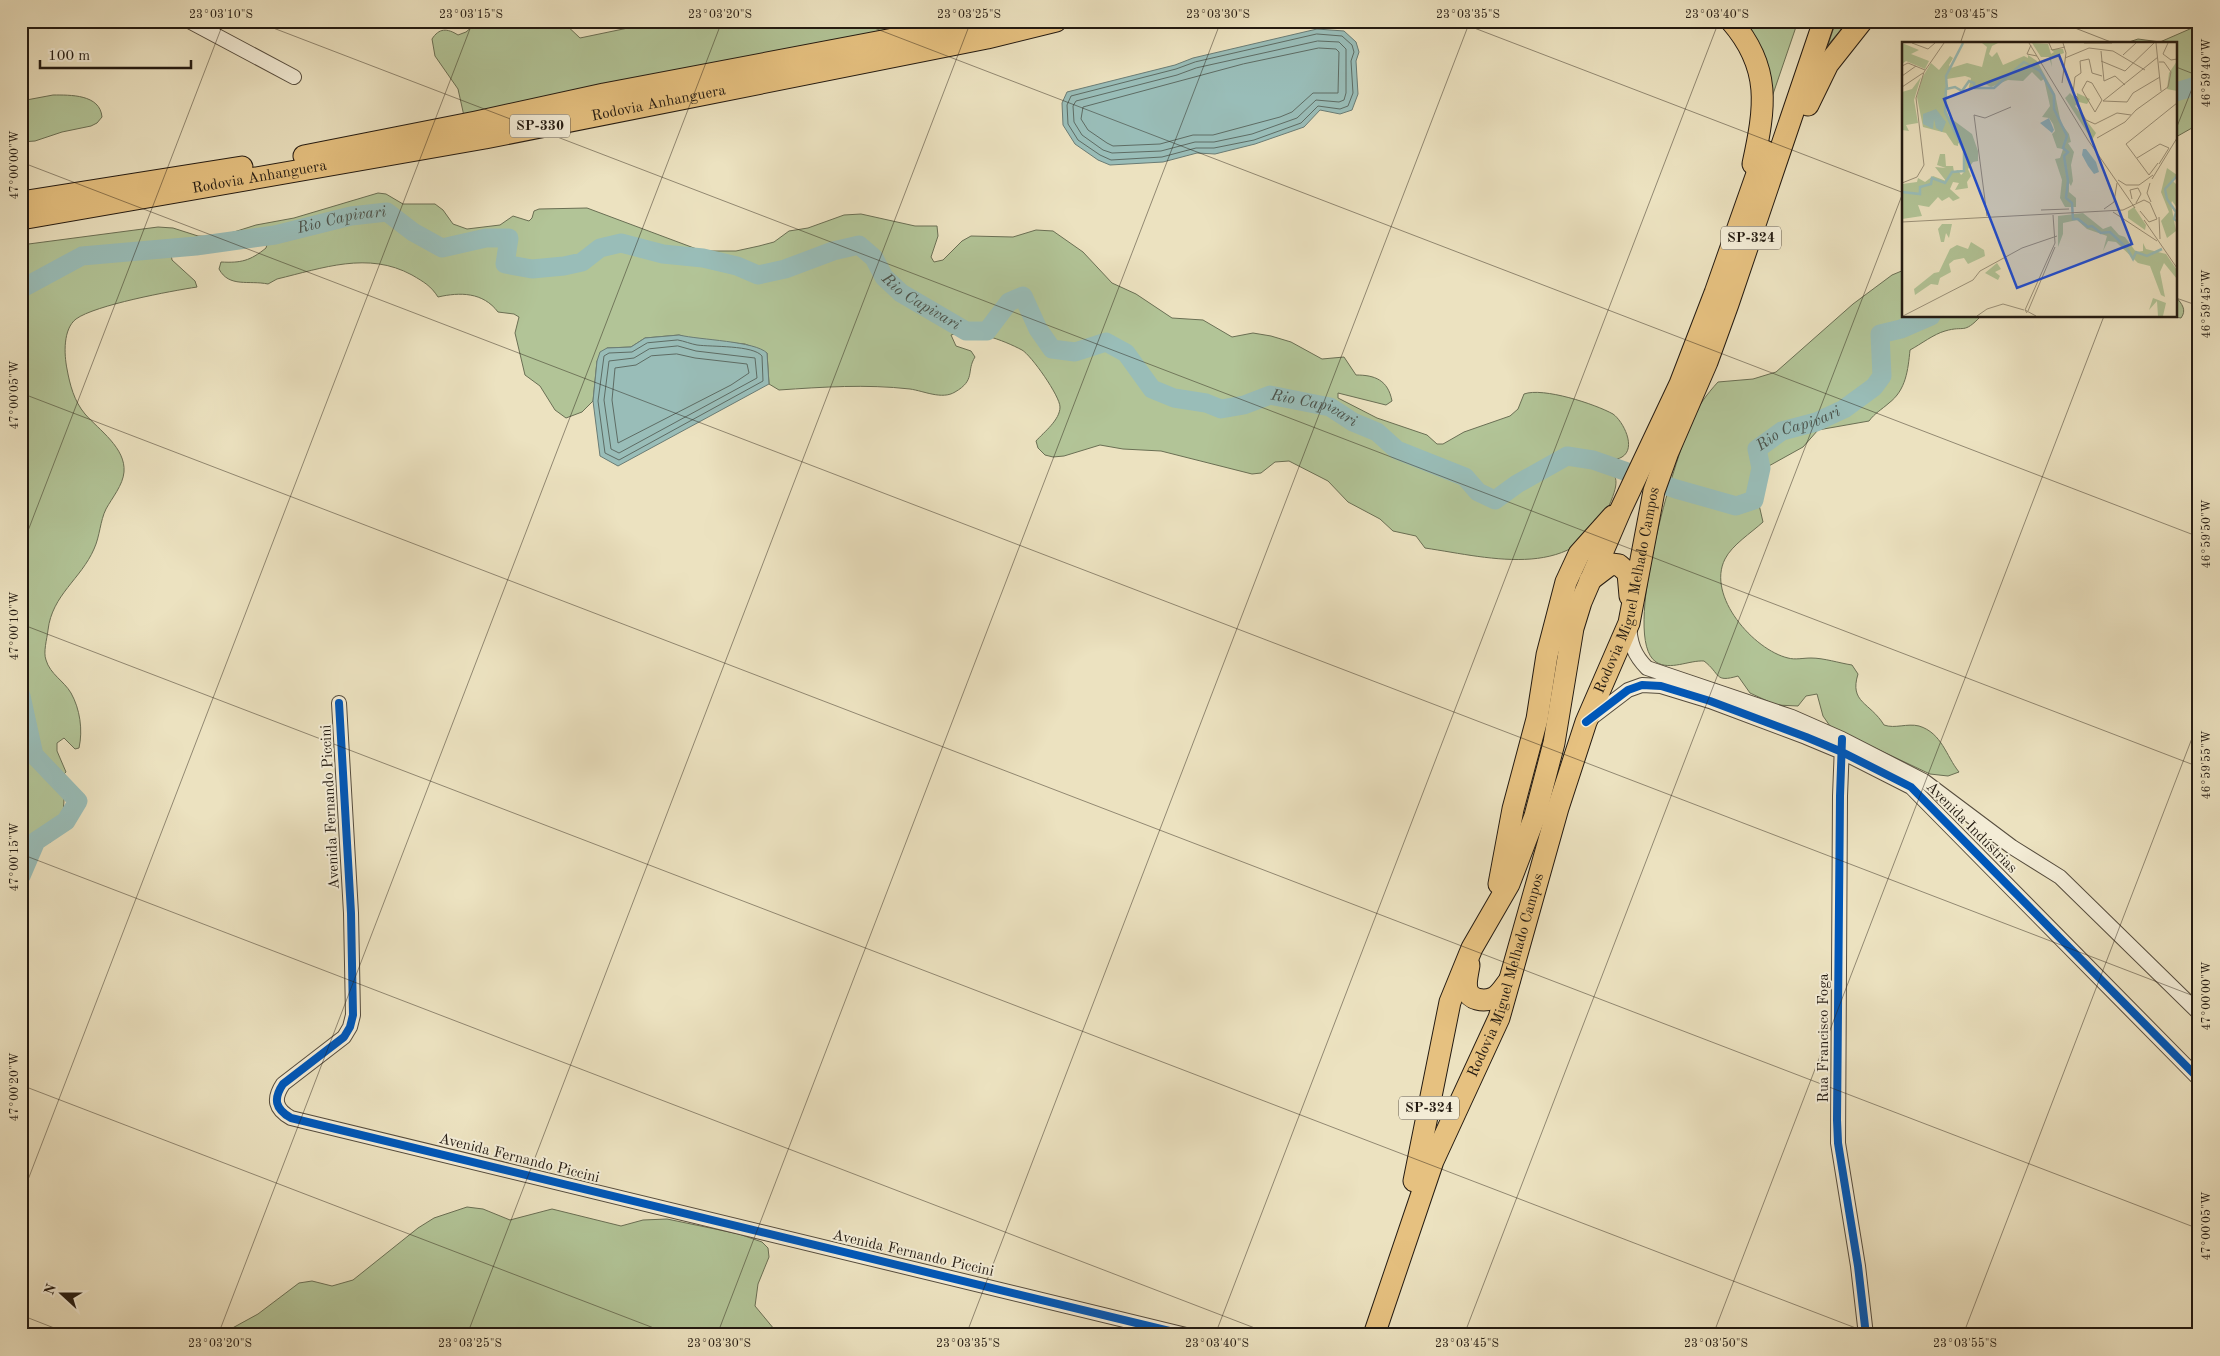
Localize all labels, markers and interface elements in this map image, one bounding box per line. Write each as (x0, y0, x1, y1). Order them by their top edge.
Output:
text: 23°03'15"S (439, 8, 503, 21)
text: 23°03'25"S (937, 8, 1001, 21)
text: 23°03'35"S (1436, 8, 1500, 21)
text: 23°03'45"S (1934, 8, 1998, 21)
text: 23°03'10"S (189, 9, 253, 21)
text: 23°03'20"S (688, 9, 752, 21)
text: 23°03'30"S (1186, 9, 1250, 21)
text: 23°03'40"S (1685, 9, 1749, 21)
scale bar (40, 38, 191, 70)
text: 46°59'40"W (2200, 38, 2213, 108)
inset map (1902, 42, 2178, 318)
text: 100 m (48, 49, 90, 64)
street label: Rodovia Anhanguera (590, 83, 727, 124)
road number: SP-330 (510, 114, 570, 138)
text: 47°00'00"W (9, 130, 21, 200)
street label: Rodovia Anhanguera (191, 158, 328, 196)
water label: Rio Capivari (295, 204, 388, 237)
road number: SP-324 (1721, 227, 1781, 250)
text: 46°59'45"W (2200, 269, 2213, 339)
water label: Rio Capivari (877, 270, 963, 334)
text: 47°00'05"W (8, 360, 21, 430)
water label: Rio Capivari (1269, 387, 1359, 431)
water label: Rio Capivari (1753, 404, 1844, 455)
street label: Rodovia Miguel Melhado Campos (1592, 485, 1662, 696)
text: 46°59'50"W (2200, 499, 2213, 569)
text: 47°00'10"W (9, 591, 21, 661)
street label: Avenida Fernando Piccini (319, 724, 343, 890)
text: 46°59'55"W (2200, 730, 2213, 800)
street label: Avenida Indústrias (1923, 780, 2019, 876)
text: 47°00'15"W (8, 822, 21, 892)
street label: Rodovia Miguel Melhado Campos (1465, 872, 1547, 1080)
text: 47°00'00"W (2201, 961, 2213, 1031)
street label: Rua Francisco Foga (1817, 973, 1832, 1103)
text: 47°00'20"W (9, 1052, 21, 1122)
road number: SP-324 (1399, 1096, 1459, 1120)
street label: Avenida Fernando Piccini (437, 1132, 601, 1186)
text: 47°00'05"W (2200, 1191, 2213, 1261)
street label: Avenida Fernando Piccini (831, 1228, 995, 1280)
north arrow (38, 1268, 88, 1318)
text: N (42, 1282, 59, 1297)
text: 23°03'25"S (438, 1337, 502, 1350)
text: 23°03'35"S (936, 1337, 1000, 1350)
text: 23°03'45"S (1435, 1337, 1499, 1350)
text: 23°03'50"S (1684, 1337, 1748, 1350)
text: 23°03'55"S (1933, 1337, 1997, 1350)
text: 23°03'20"S (188, 1338, 252, 1350)
text: 23°03'30"S (687, 1338, 751, 1350)
text: 23°03'40"S (1185, 1338, 1249, 1350)

